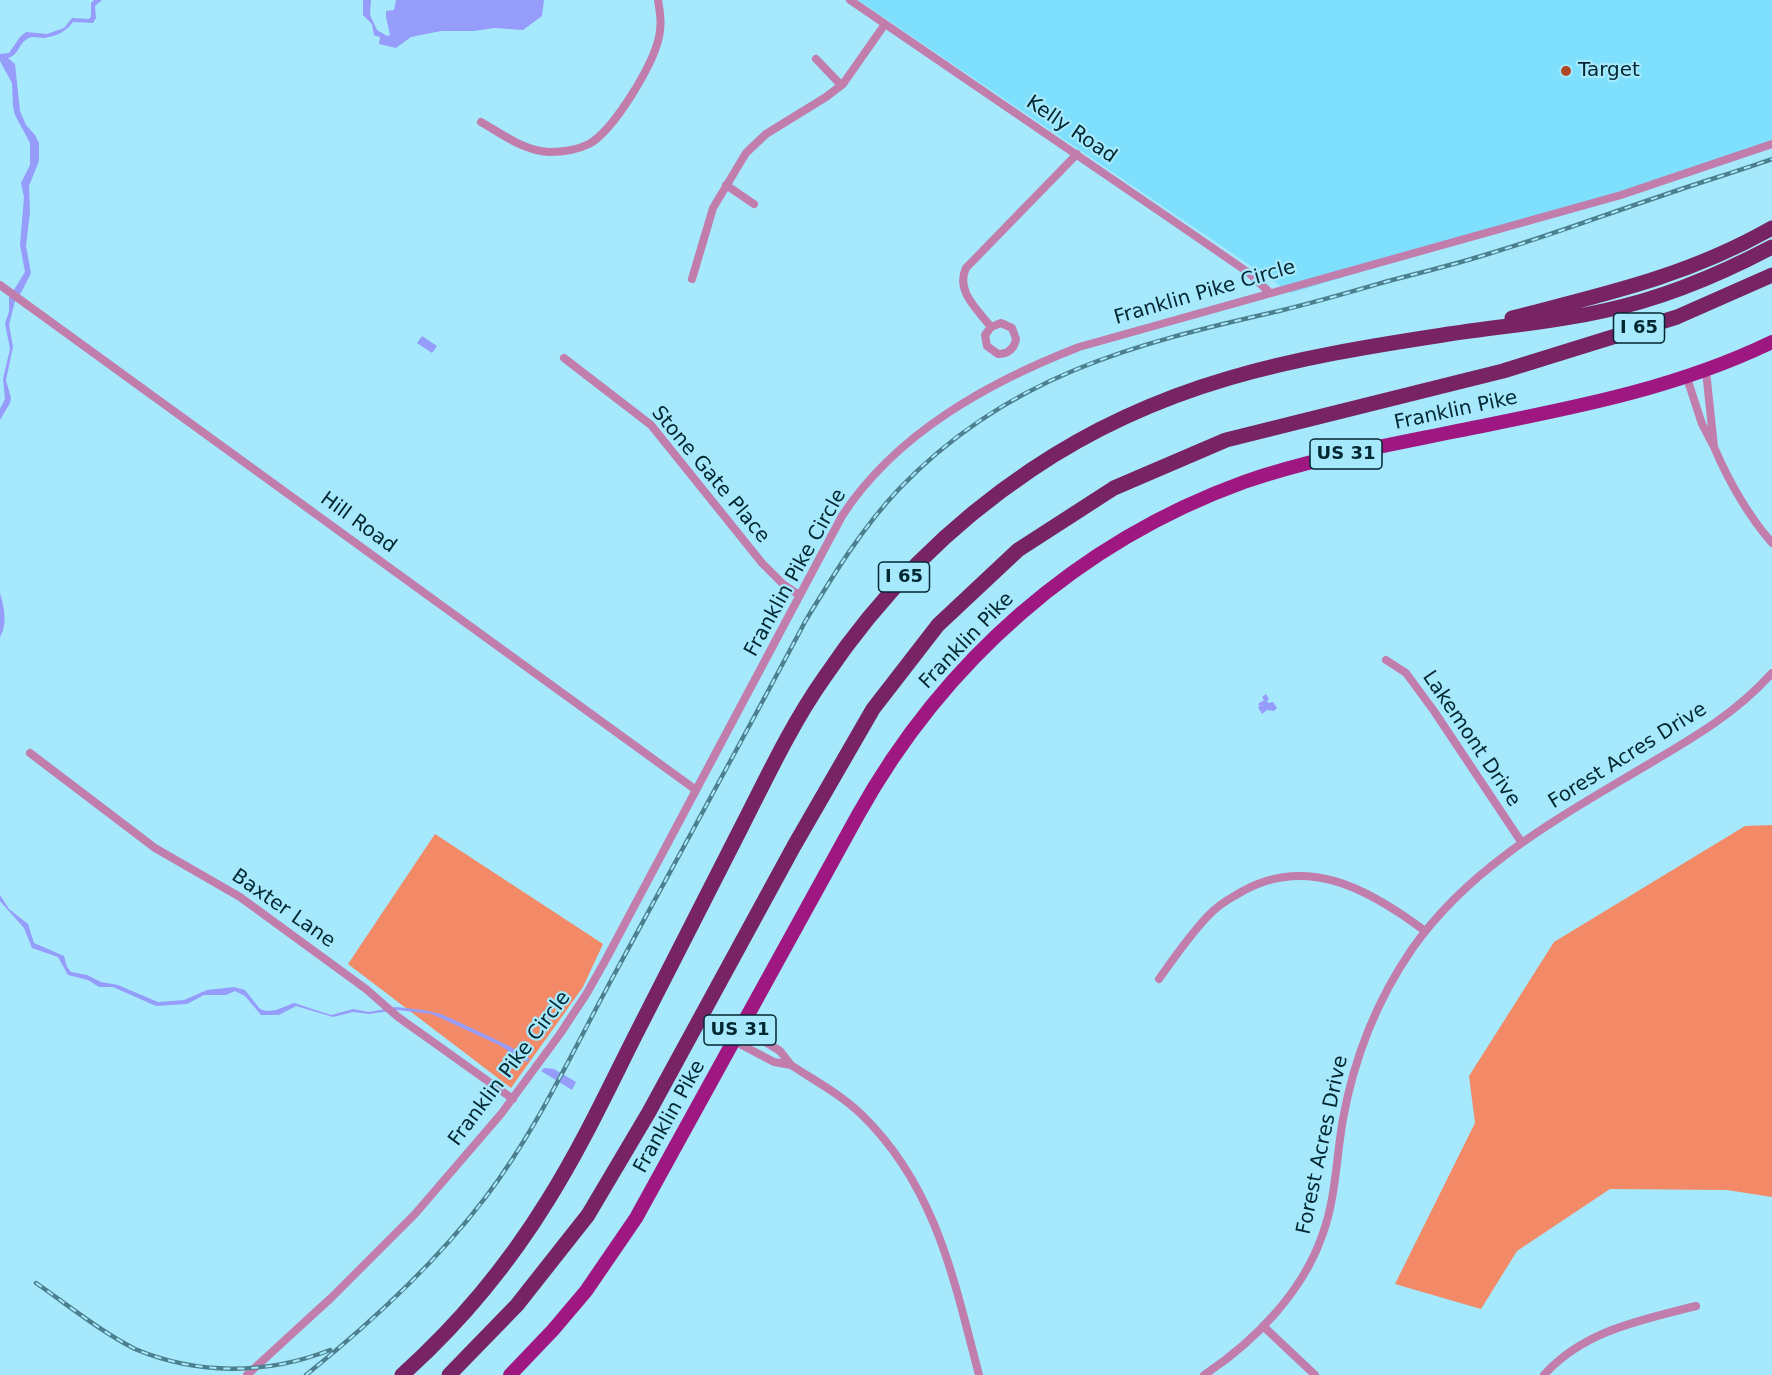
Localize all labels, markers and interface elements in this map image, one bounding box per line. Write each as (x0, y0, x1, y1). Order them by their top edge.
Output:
place label: Target (1578, 59, 1640, 83)
marker: Target (1559, 64, 1573, 78)
street label: Kelly Road (1021, 91, 1121, 169)
street label: Franklin Pike Circle (1111, 256, 1299, 330)
road number: I 65 (1614, 313, 1664, 343)
street label: Franklin Pike (1392, 386, 1520, 436)
street label: Stone Gate Place (646, 402, 774, 548)
road number: US 31 (1310, 439, 1382, 469)
street label: Franklin Pike Circle (740, 485, 852, 661)
street label: Hill Road (315, 487, 401, 559)
road number: I 65 (878, 562, 930, 592)
street label: Franklin Pike (915, 588, 1019, 694)
street label: Lakemont Drive (1417, 667, 1525, 811)
street label: Forest Acres Drive (1544, 698, 1712, 814)
street label: Baxter Lane (227, 864, 339, 954)
street label: Franklin Pike Circle (444, 987, 576, 1151)
road number: US 31 (704, 1015, 776, 1045)
street label: Forest Acres Drive (1292, 1053, 1354, 1237)
street label: Franklin Pike (629, 1056, 711, 1178)

